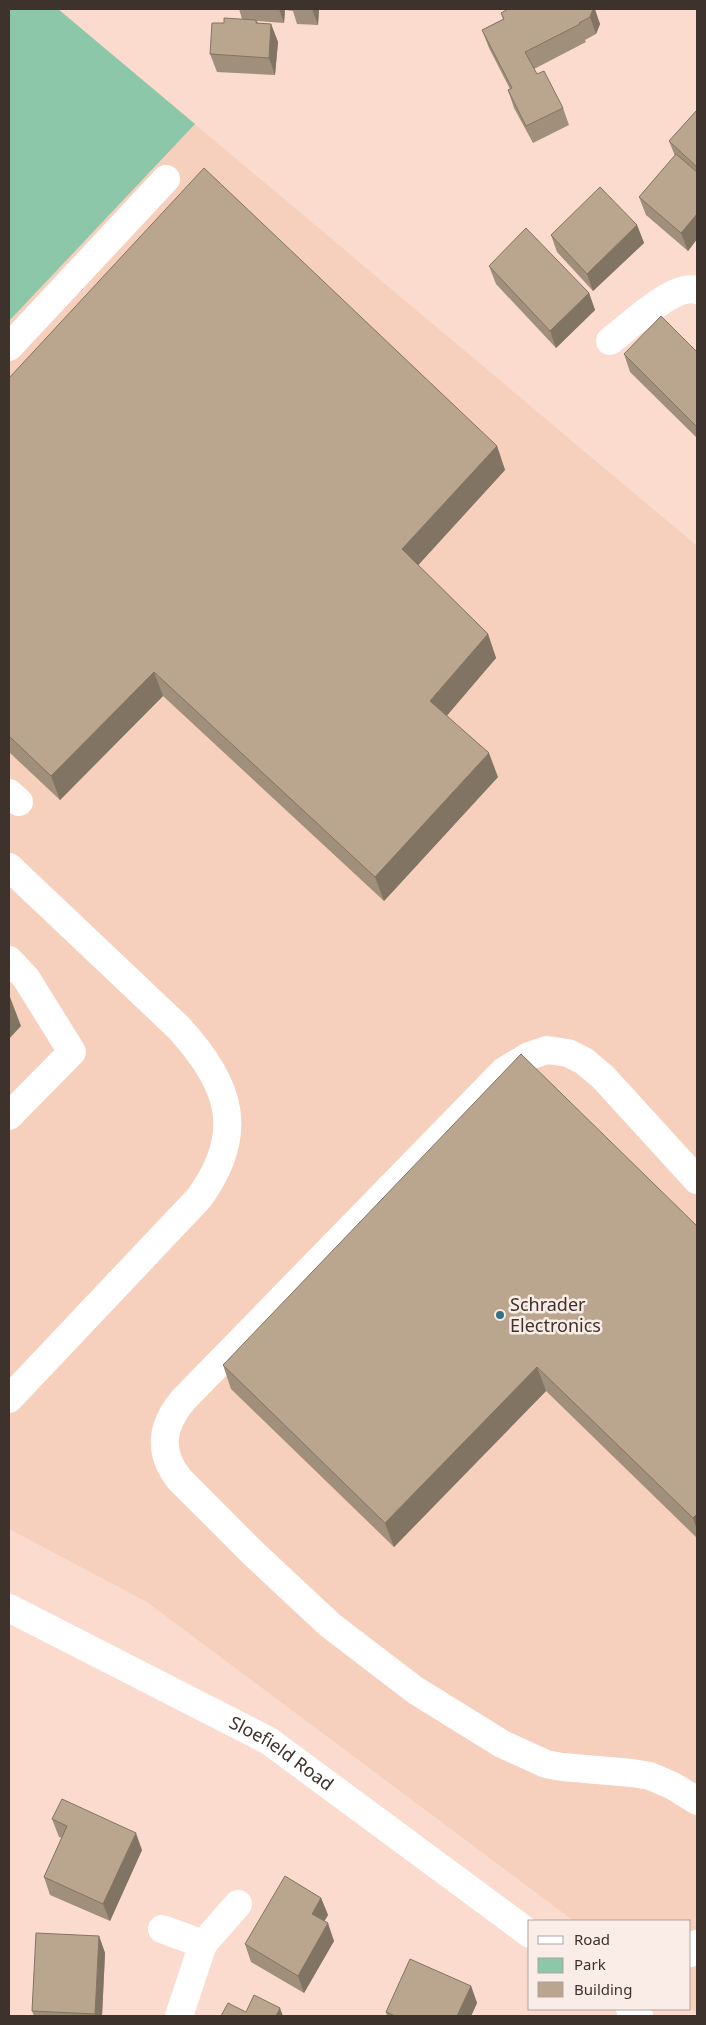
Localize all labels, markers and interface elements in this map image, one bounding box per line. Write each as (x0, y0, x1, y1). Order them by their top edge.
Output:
place label: Schrader Electronics (510, 1292, 601, 1337)
marker: Schrader Electronics (494, 1309, 506, 1321)
street label: Sloefield Road (226, 1710, 339, 1796)
legend (528, 1920, 691, 2010)
text: Road (574, 1929, 610, 1949)
text: Park (574, 1954, 606, 1974)
text: Building (574, 1979, 632, 1999)

